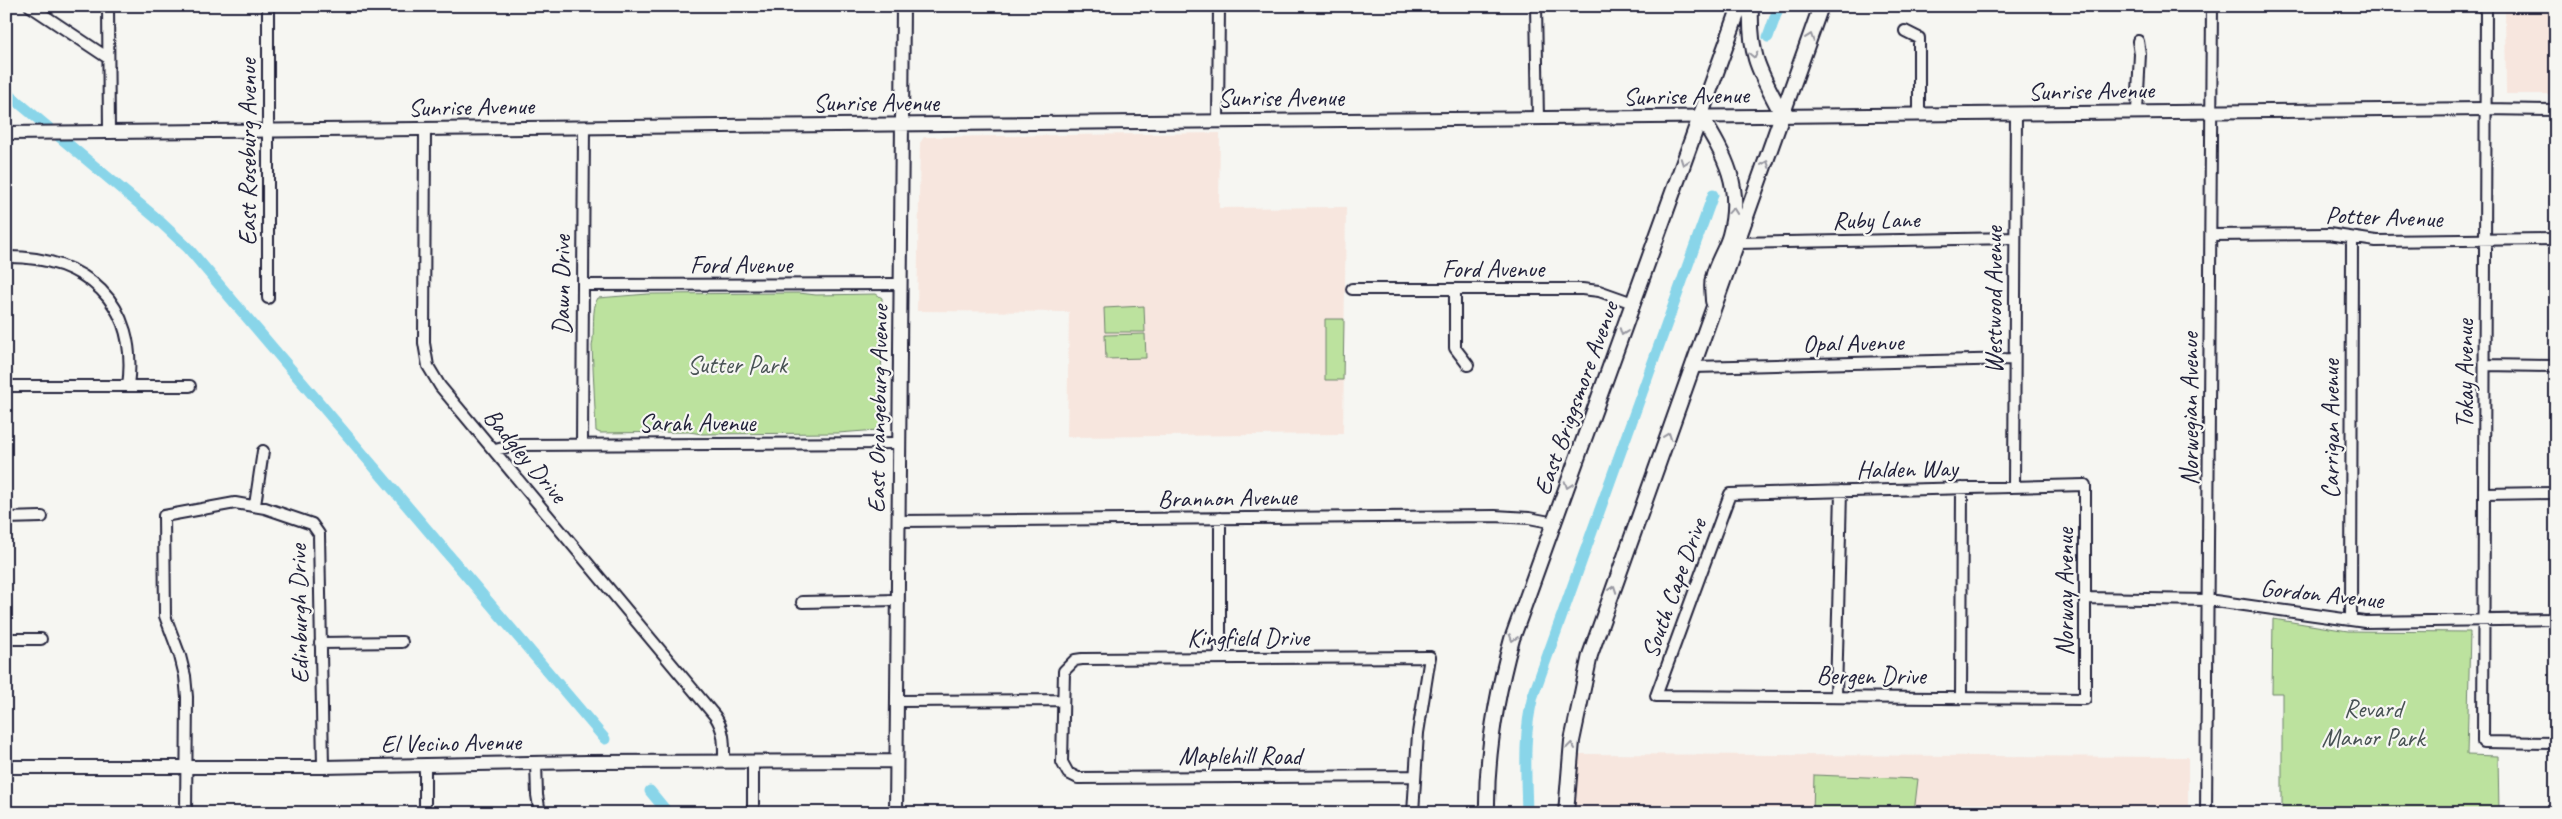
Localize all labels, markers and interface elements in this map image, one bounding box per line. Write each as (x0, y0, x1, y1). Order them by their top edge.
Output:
one-way arrow (1805, 34, 1815, 42)
one-way arrow (1748, 50, 1759, 59)
street label: East Roseburg Avenue (232, 57, 264, 245)
street label: Sunrise Avenue (2028, 74, 2156, 108)
street label: Sunrise Avenue (1623, 79, 1751, 113)
street label: Sunrise Avenue (1218, 82, 1346, 114)
street label: Sunrise Avenue (813, 87, 941, 119)
street label: Sunrise Avenue (408, 90, 536, 124)
one-way arrow (1680, 158, 1690, 166)
one-way arrow (1760, 160, 1770, 169)
street label: Potter Avenue (2325, 199, 2445, 235)
street label: Ruby Lane (1832, 203, 1922, 237)
one-way arrow (1727, 207, 1738, 215)
street label: Westwood Avenue (1978, 225, 2010, 374)
street label: Dawn Drive (546, 233, 578, 335)
street label: Ford Avenue (690, 249, 794, 281)
street label: Ford Avenue (1442, 253, 1546, 285)
street label: East Briggsmore Avenue (1526, 295, 1626, 499)
street label: East Orangeburg Avenue (860, 303, 896, 513)
street label: Tokay Avenue (2449, 318, 2481, 429)
street label: Opal Avenue (1802, 326, 1906, 360)
one-way arrow (1619, 327, 1629, 336)
street label: Norwegian Avenue (2174, 331, 2206, 486)
park label: Sutter Park (687, 349, 789, 381)
street label: Carrigan Avenue (2315, 357, 2347, 499)
street label: Badgley Drive (476, 402, 575, 511)
street label: Sarah Avenue (639, 407, 757, 439)
one-way arrow (1662, 432, 1672, 441)
street label: Halden Way (1856, 452, 1960, 486)
one-way arrow (1564, 480, 1574, 488)
street label: Brannon Avenue (1157, 481, 1299, 515)
street label: South Cape Drive (1634, 512, 1715, 662)
street label: Norway Avenue (2049, 526, 2081, 656)
street label: Edinburgh Drive (282, 542, 316, 684)
street label: Gordon Avenue (2259, 572, 2387, 617)
one-way arrow (1607, 585, 1617, 594)
street label: Kingfield Drive (1187, 622, 1311, 654)
one-way arrow (1509, 633, 1519, 641)
street label: Bergen Drive (1816, 660, 1927, 692)
park label: Revard Manor Park (2322, 693, 2426, 754)
street label: El Vecino Avenue (381, 726, 523, 760)
street label: Maplehill Road (1178, 740, 1305, 772)
one-way arrow (1565, 741, 1576, 749)

